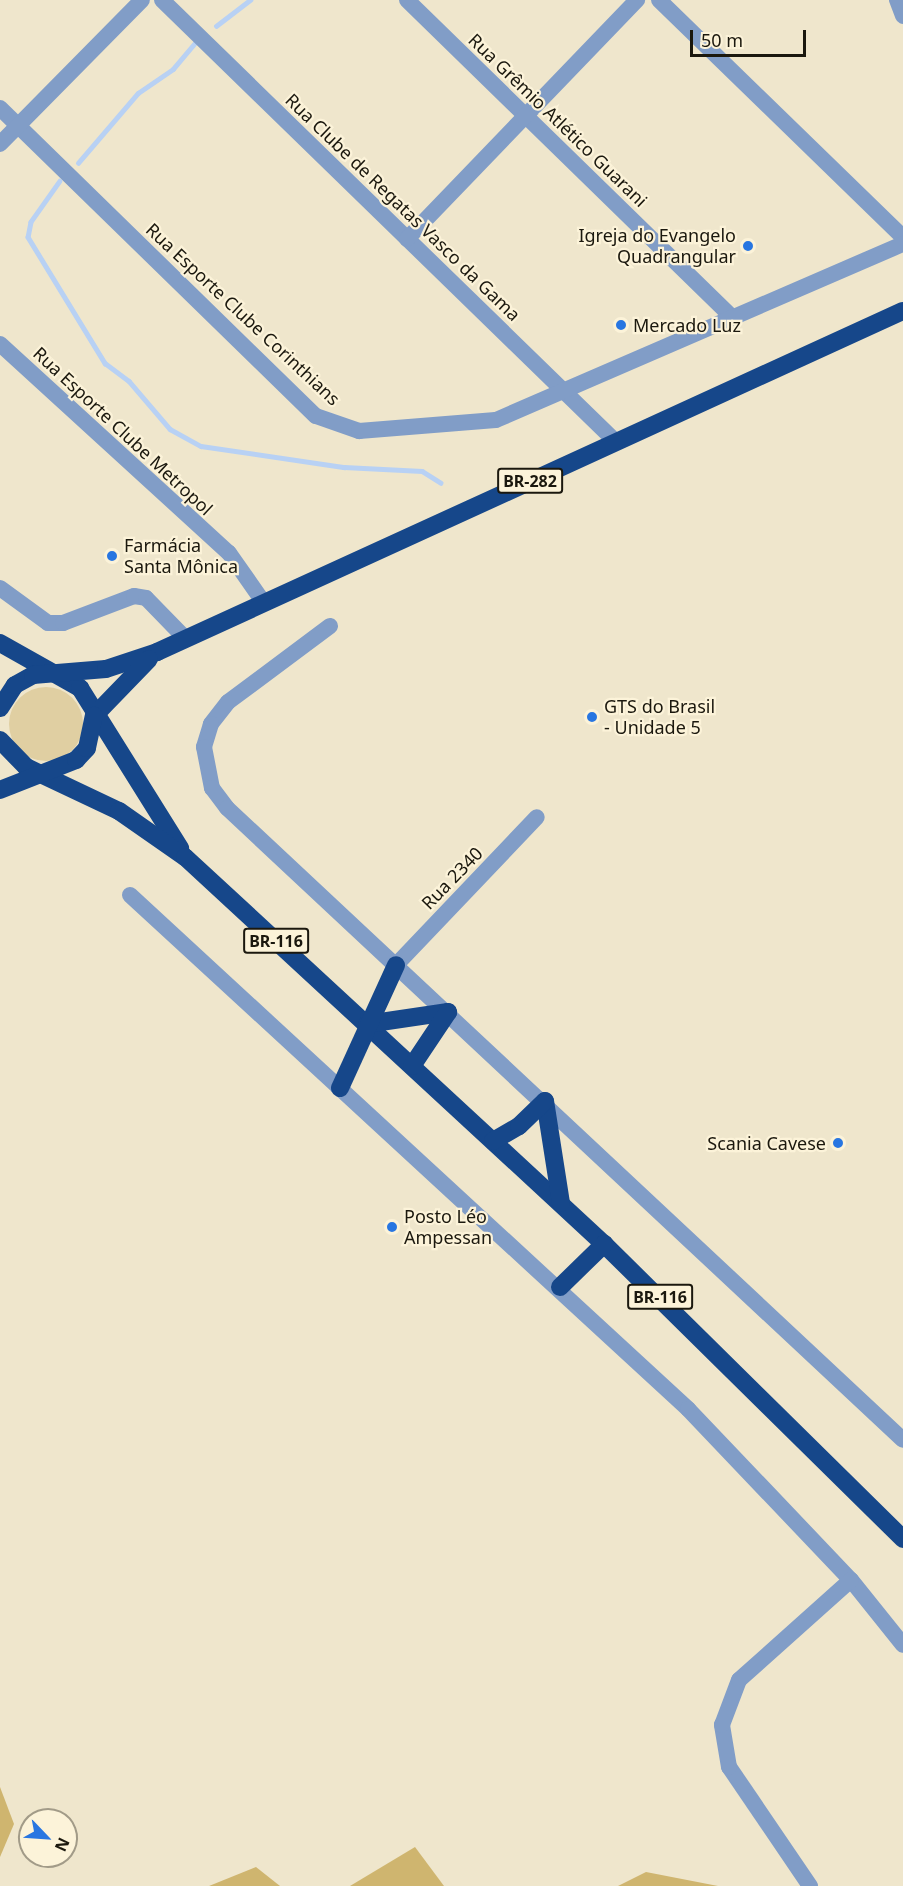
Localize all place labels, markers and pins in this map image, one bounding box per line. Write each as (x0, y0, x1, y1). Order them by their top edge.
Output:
place label: Igreja do Evangelo Quadrangular (578, 225, 736, 268)
marker: Igreja do Evangelo Quadrangular (741, 239, 755, 253)
place label: Mercado Luz (633, 314, 741, 336)
marker: Mercado Luz (614, 318, 628, 332)
place label: Farmácia Santa Mônica (124, 535, 238, 578)
marker: Farmácia Santa Mônica (105, 549, 119, 563)
place label: GTS do Brasil - Unidade 5 (604, 696, 715, 738)
marker: GTS do Brasil - Unidade 5 (585, 710, 599, 724)
place label: Scania Cavese (707, 1132, 826, 1154)
marker: Scania Cavese (831, 1136, 845, 1150)
place label: Posto Léo Ampessan (404, 1206, 492, 1248)
marker: Posto Léo Ampessan (385, 1220, 399, 1234)

